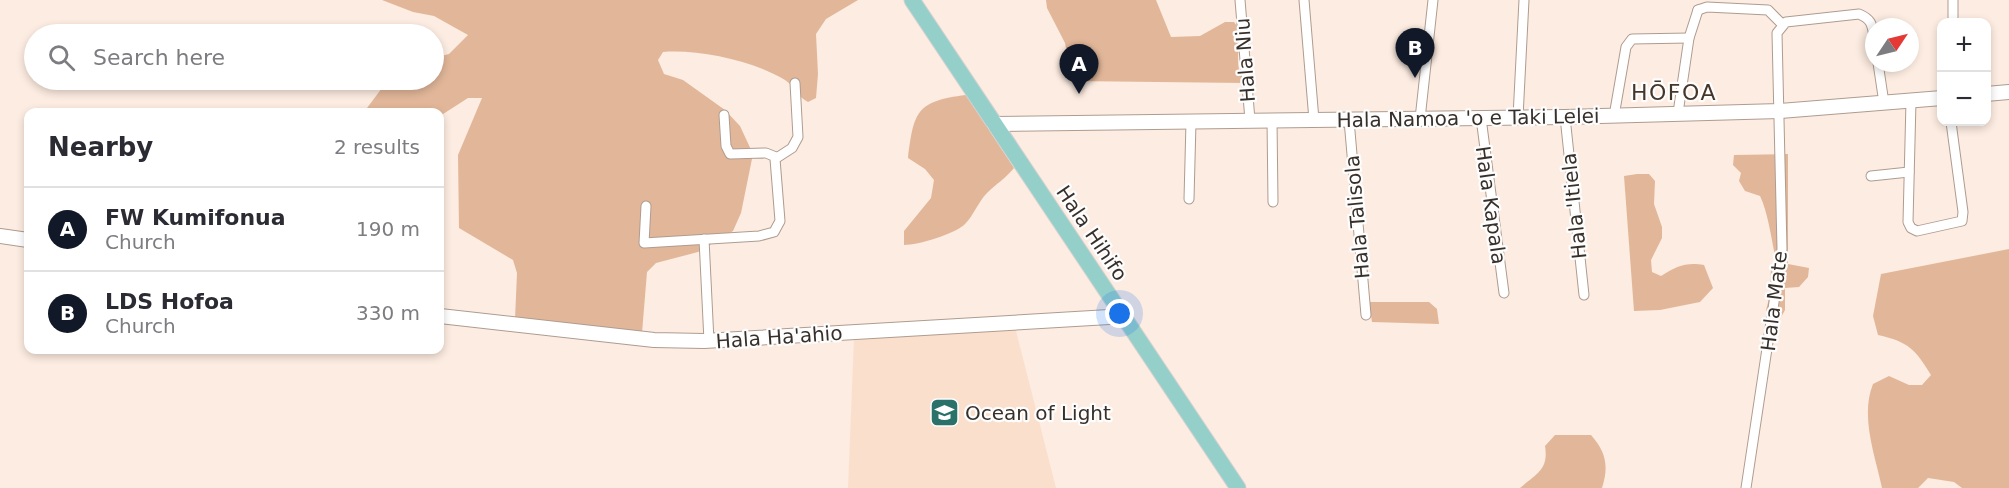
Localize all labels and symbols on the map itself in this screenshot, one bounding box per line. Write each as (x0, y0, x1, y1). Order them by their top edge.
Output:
street label: Hala Niu (1230, 17, 1260, 103)
north arrow (1865, 18, 1919, 72)
pin: B (1396, 28, 1434, 78)
pin: A (1060, 44, 1098, 94)
district label: HŌFOA (1631, 80, 1717, 105)
street label: Hala Namoa 'o e Taki Lelei (1336, 104, 1600, 132)
street label: Hala Kapala (1471, 144, 1511, 266)
street label: Hala 'Itiela (1557, 152, 1591, 260)
street label: Hala Talisola (1340, 154, 1374, 280)
street label: Hala Hihifo (1051, 181, 1133, 285)
street label: Hala Mate (1756, 249, 1792, 353)
your location (1105, 299, 1134, 328)
street label: Hala Ha'ahio (715, 321, 843, 353)
school or university icon: Ocean of Light (928, 397, 960, 429)
place label: Ocean of Light (965, 401, 1111, 425)

